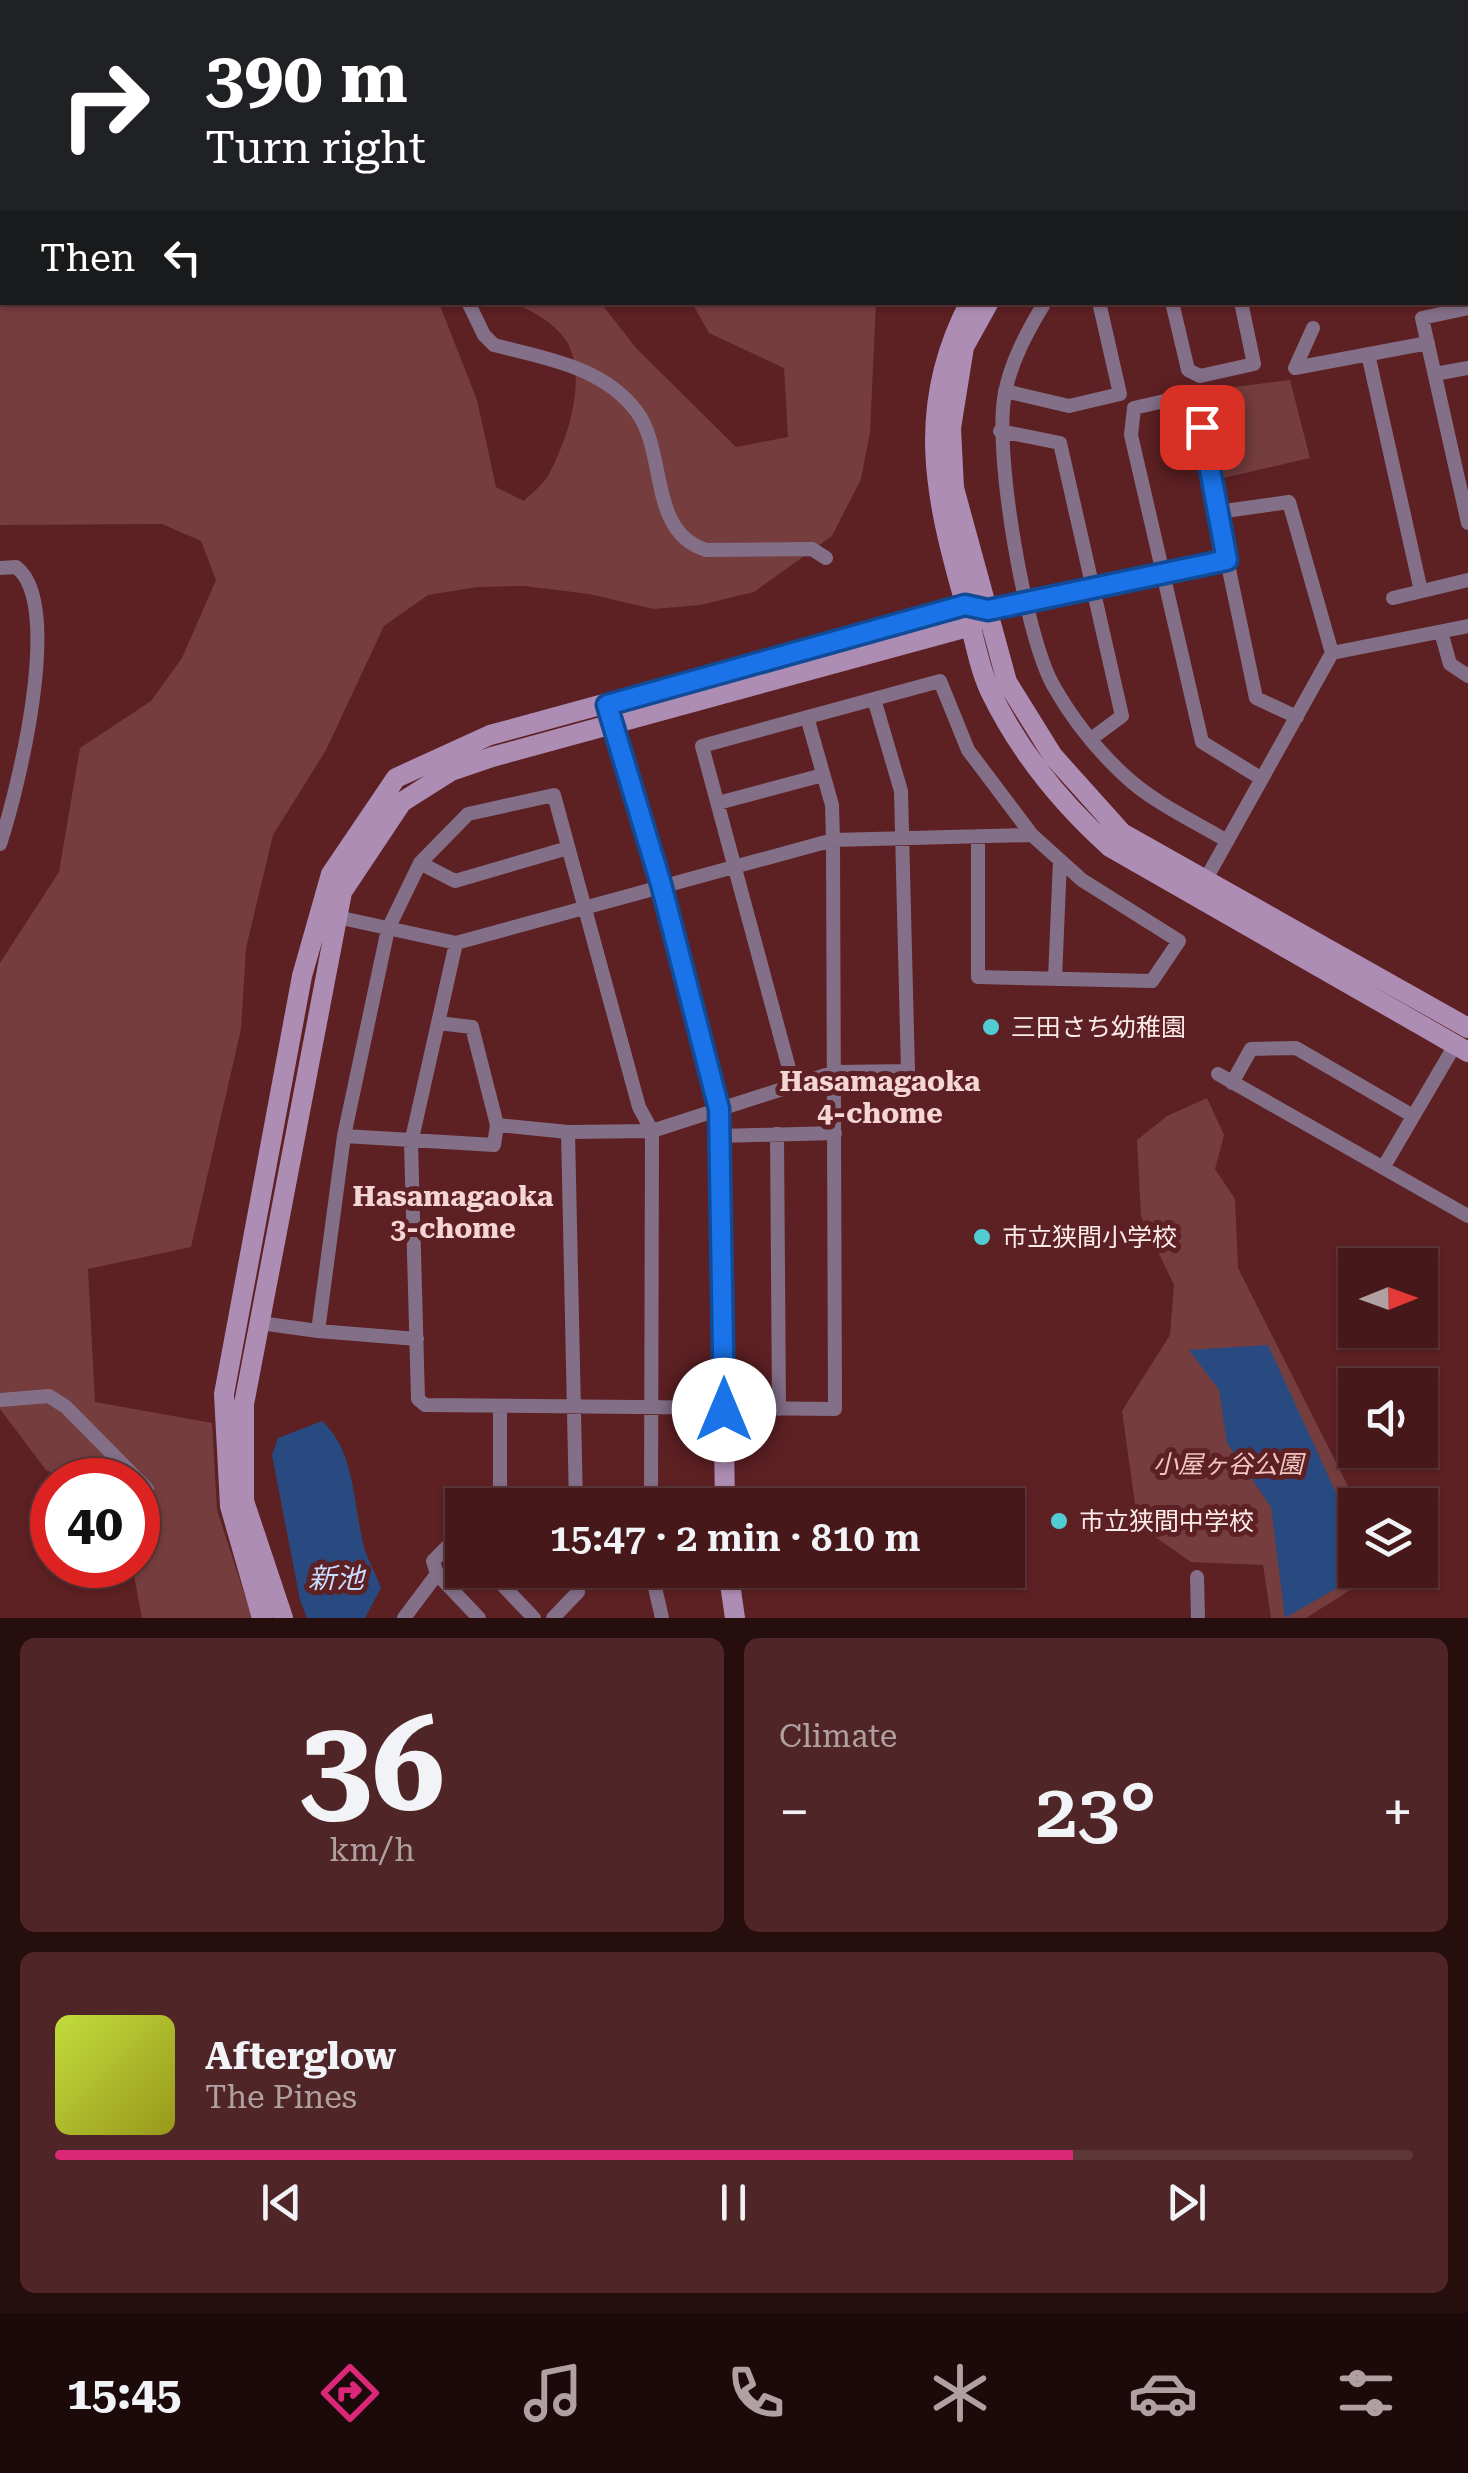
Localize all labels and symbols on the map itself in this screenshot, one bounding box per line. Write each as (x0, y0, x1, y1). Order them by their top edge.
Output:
pin (1160, 385, 1245, 470)
place label: 三田さち幼稚園 (1011, 1013, 1186, 1042)
marker: 三田さち幼稚園 (980, 1016, 1002, 1038)
district label: Hasamagaoka 4-chome (779, 1065, 981, 1130)
district label: Hasamagaoka 3-chome (352, 1180, 554, 1245)
place label: 市立狭間小学校 (1002, 1223, 1177, 1252)
marker: 市立狭間小学校 (971, 1226, 993, 1248)
north arrow (1338, 1248, 1438, 1348)
position arrow (672, 1358, 776, 1462)
park label: 小屋ヶ谷公園 (1153, 1450, 1306, 1479)
speed limit sign: 40 (30, 1458, 160, 1588)
place label: 市立狭間中学校 (1079, 1507, 1254, 1536)
marker: 市立狭間中学校 (1048, 1510, 1070, 1532)
water label: 新池 (308, 1562, 367, 1595)

